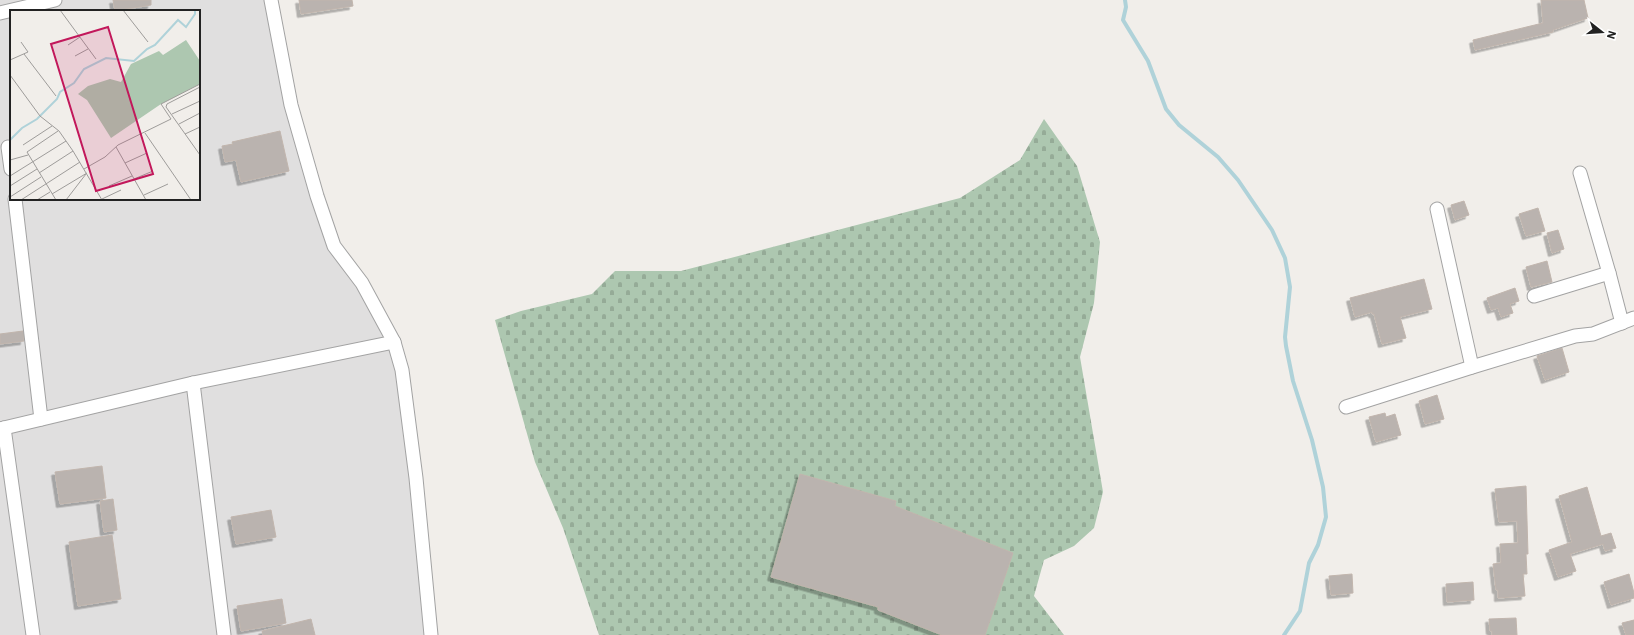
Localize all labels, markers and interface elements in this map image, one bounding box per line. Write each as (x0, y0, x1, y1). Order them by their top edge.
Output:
inset map (10, 10, 200, 200)
north arrow (1582, 12, 1622, 52)
text: N (1604, 29, 1619, 41)

